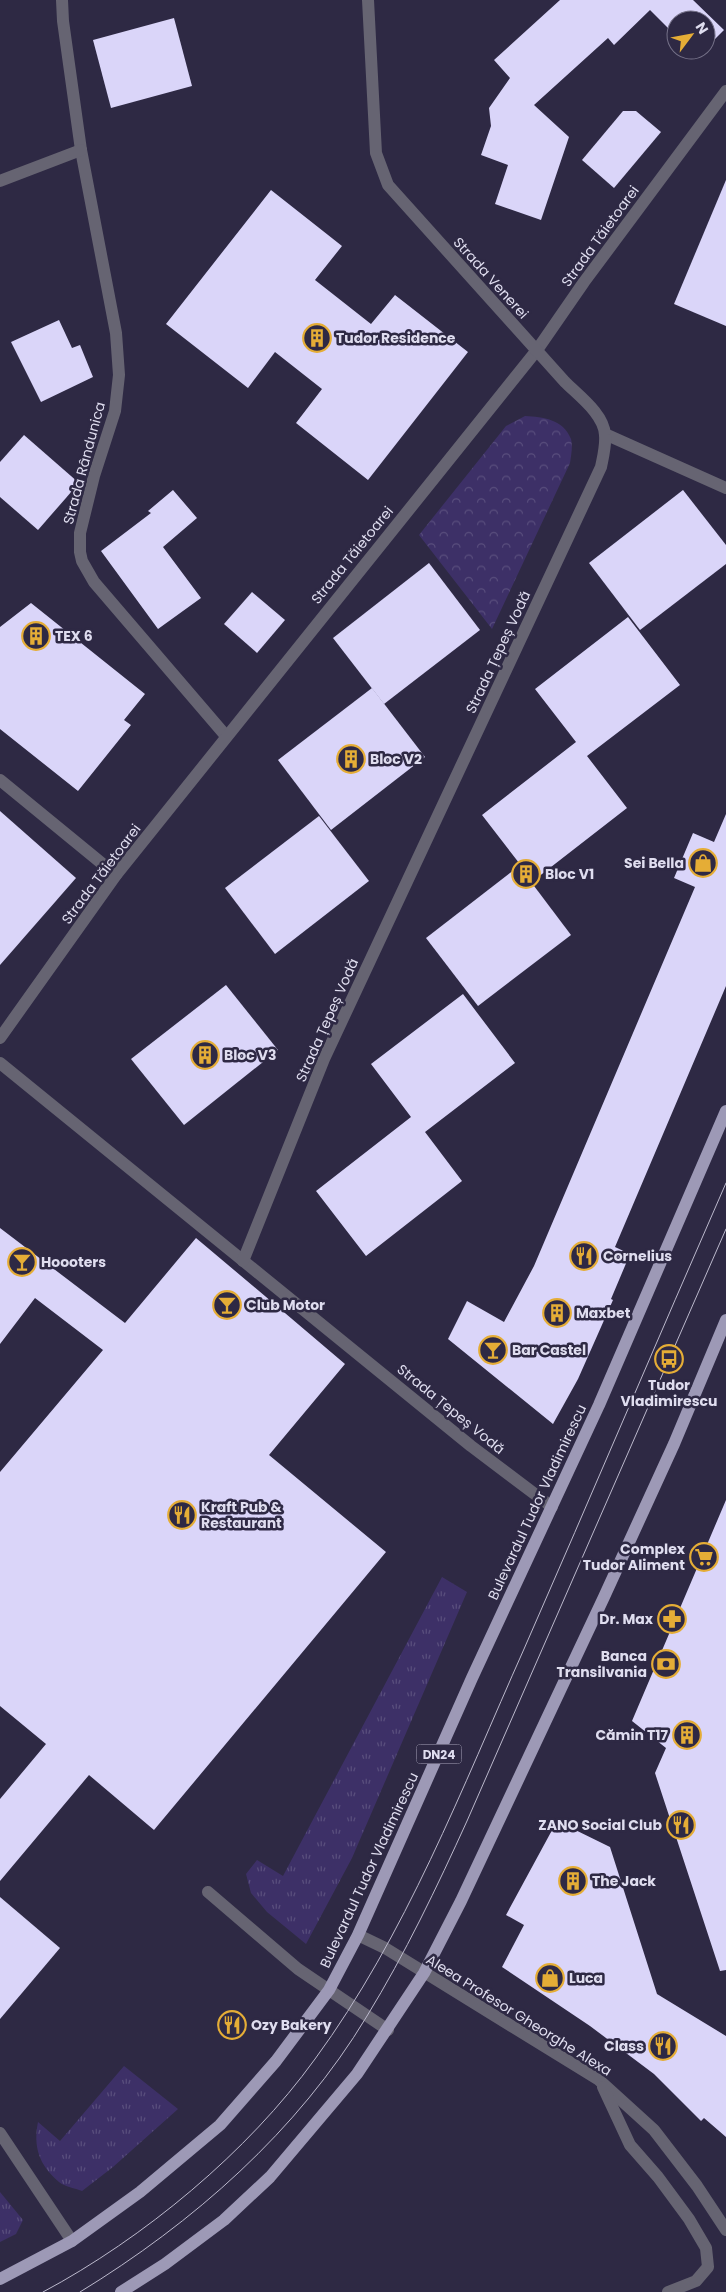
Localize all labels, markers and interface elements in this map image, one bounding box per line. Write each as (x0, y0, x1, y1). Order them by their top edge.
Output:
north arrow (666, 10, 716, 60)
text: N (691, 18, 713, 38)
street label: Strada Tăietoarei (556, 181, 644, 291)
street label: Strada Venerei (449, 233, 533, 323)
building icon: Tudor Residence (302, 323, 332, 353)
place label: Tudor Residence (336, 328, 456, 348)
street label: Strada Rândunica (58, 399, 110, 527)
street label: Strada Tăietoarei (306, 502, 398, 608)
street label: Strada Țepeș Vodă (461, 587, 535, 717)
building icon: TEX 6 (21, 621, 51, 651)
place label: TEX 6 (55, 626, 93, 646)
building icon: Bloc V2 (336, 744, 366, 774)
place label: Bloc V2 (370, 749, 422, 769)
street label: Strada Tăietoarei (57, 820, 145, 928)
shop icon: Sei Bella (688, 848, 718, 878)
place label: Sei Bella (624, 853, 684, 873)
building icon: Bloc V1 (511, 859, 541, 889)
place label: Bloc V1 (545, 864, 594, 884)
street label: Strada Țepeș Vodă (291, 955, 363, 1085)
building icon: Bloc V3 (190, 1040, 220, 1070)
place label: Bloc V3 (224, 1045, 276, 1065)
restaurant icon: Cornelius (569, 1241, 599, 1271)
place label: Cornelius (603, 1246, 672, 1266)
bar icon: Hoooters (7, 1247, 37, 1277)
place label: Hoooters (41, 1252, 106, 1272)
bar icon: Club Motor (212, 1290, 242, 1320)
place label: Club Motor (246, 1295, 325, 1315)
building icon: Maxbet (542, 1298, 572, 1328)
place label: Maxbet (576, 1303, 631, 1323)
bar icon: Bar Castel (478, 1335, 508, 1365)
place label: Bar Castel (512, 1340, 586, 1360)
bus stop icon: Tudor Vladimirescu (654, 1344, 684, 1374)
street label: Strada Țepeș Vodă (393, 1359, 509, 1459)
place label: Tudor Vladimirescu (621, 1375, 717, 1411)
street label: Bulevardul Tudor Vladimirescu (483, 1401, 591, 1603)
place label: Kraft Pub & Restaurant (201, 1497, 283, 1533)
restaurant icon: Kraft Pub & Restaurant (167, 1500, 197, 1530)
place label: Complex Tudor Aliment (583, 1539, 686, 1575)
supermarket icon: Complex Tudor Aliment (689, 1542, 719, 1572)
pharmacy icon: Dr. Max (657, 1604, 687, 1634)
place label: Dr. Max (599, 1609, 654, 1629)
place label: Banca Transilvania (556, 1646, 647, 1682)
bank icon: Banca Transilvania (651, 1649, 681, 1679)
building icon: Cămin T17 (672, 1720, 702, 1750)
place label: Cămin T17 (595, 1725, 669, 1745)
road number: DN24 (416, 1745, 462, 1764)
street label: Bulevardul Tudor Vladimirescu (315, 1769, 423, 1971)
restaurant icon: ZANO Social Club (666, 1810, 696, 1840)
place label: ZANO Social Club (538, 1815, 662, 1835)
building icon: The Jack (558, 1866, 588, 1896)
place label: The Jack (592, 1871, 656, 1891)
street label: Aleea Profesor Gheorghe Alexa (422, 1949, 616, 2081)
shop icon: Luca (535, 1963, 565, 1993)
place label: Luca (569, 1968, 603, 1988)
restaurant icon: Ozy Bakery (217, 2010, 247, 2040)
place label: Ozy Bakery (251, 2015, 332, 2035)
restaurant icon: Class (648, 2031, 678, 2061)
place label: Class (604, 2036, 644, 2056)

